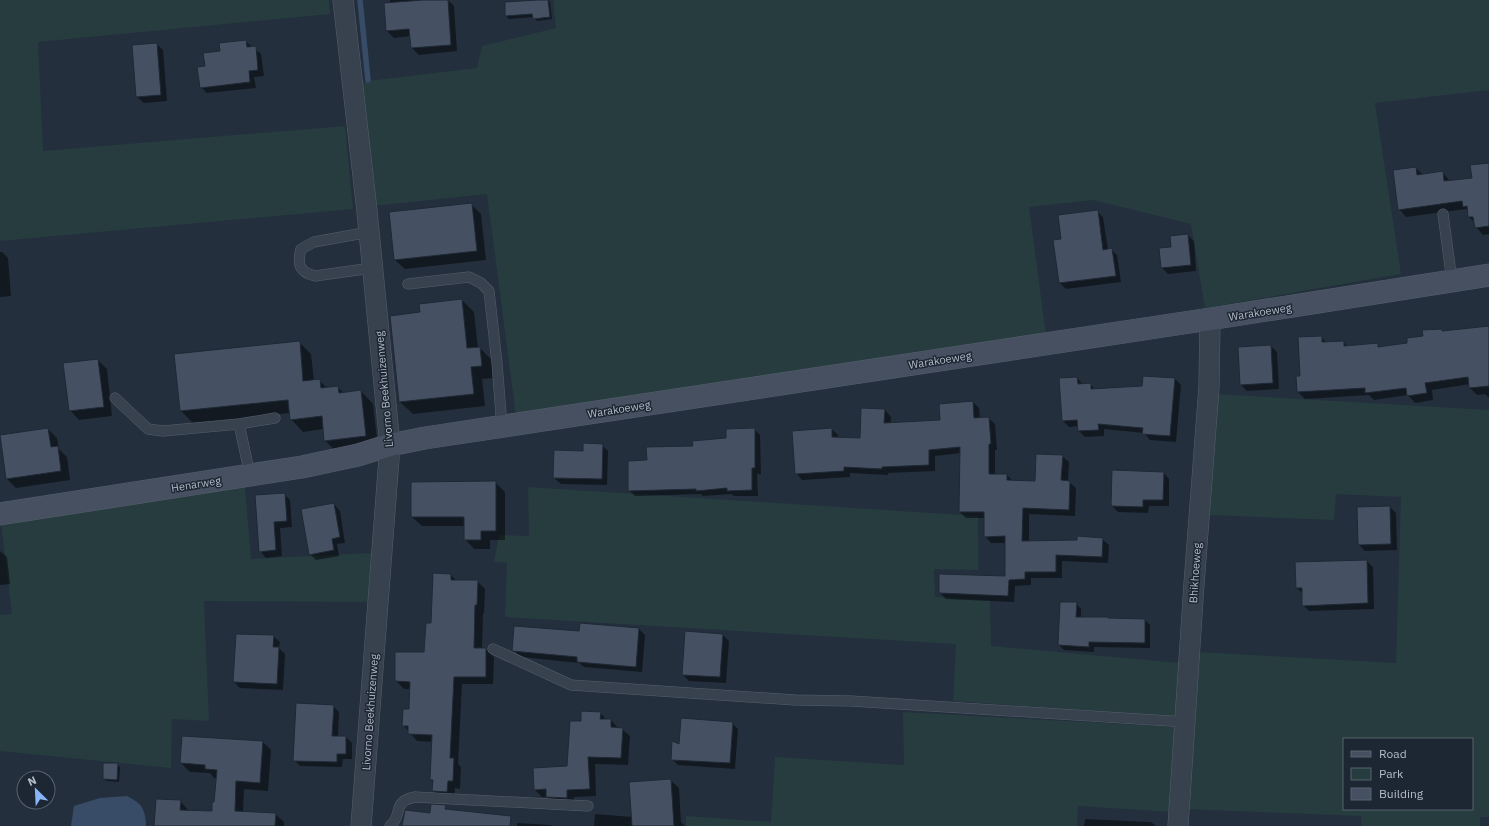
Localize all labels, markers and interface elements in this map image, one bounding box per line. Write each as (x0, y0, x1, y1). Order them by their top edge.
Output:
street label: Warakoeweg (1228, 300, 1293, 324)
street label: Livorno Beekhuizenweg (372, 330, 396, 448)
street label: Warakoeweg (908, 348, 973, 372)
street label: Warakoeweg (587, 397, 652, 421)
street label: Henarweg (170, 473, 222, 495)
street label: Bhikhoeweg (1186, 542, 1204, 604)
street label: Livorno Beekhuizenweg (359, 653, 381, 771)
legend (1343, 738, 1473, 810)
text: Road (1379, 746, 1407, 761)
text: Park (1379, 766, 1404, 781)
north arrow (16, 770, 56, 810)
text: N (25, 773, 38, 789)
text: Building (1379, 786, 1424, 801)

